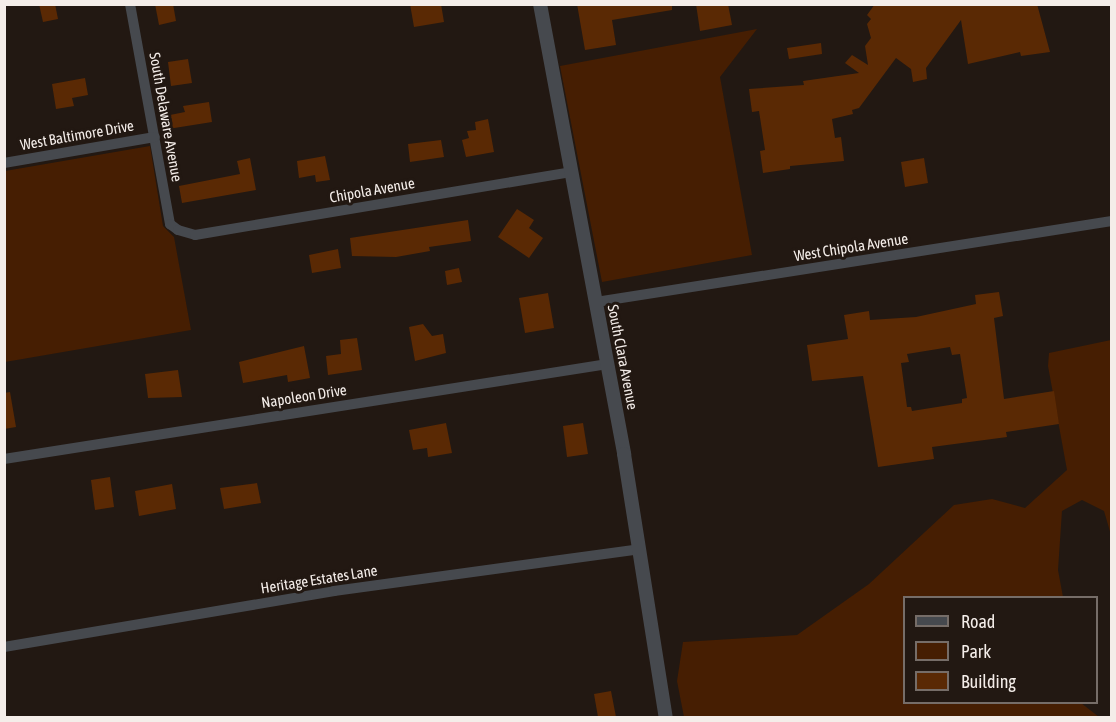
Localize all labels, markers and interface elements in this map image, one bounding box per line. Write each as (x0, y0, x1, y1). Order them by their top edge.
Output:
street label: South Delaware Avenue (146, 51, 186, 183)
street label: West Baltimore Drive (19, 116, 135, 154)
street label: Chipola Avenue (328, 174, 416, 206)
street label: West Chipola Avenue (793, 229, 909, 265)
street label: South Clara Avenue (604, 303, 642, 411)
street label: Napoleon Drive (260, 380, 348, 412)
street label: Heritage Estates Lane (259, 561, 379, 597)
legend (903, 596, 1098, 704)
text: Road (961, 611, 995, 632)
text: Park (961, 641, 991, 662)
text: Building (961, 671, 1016, 692)

